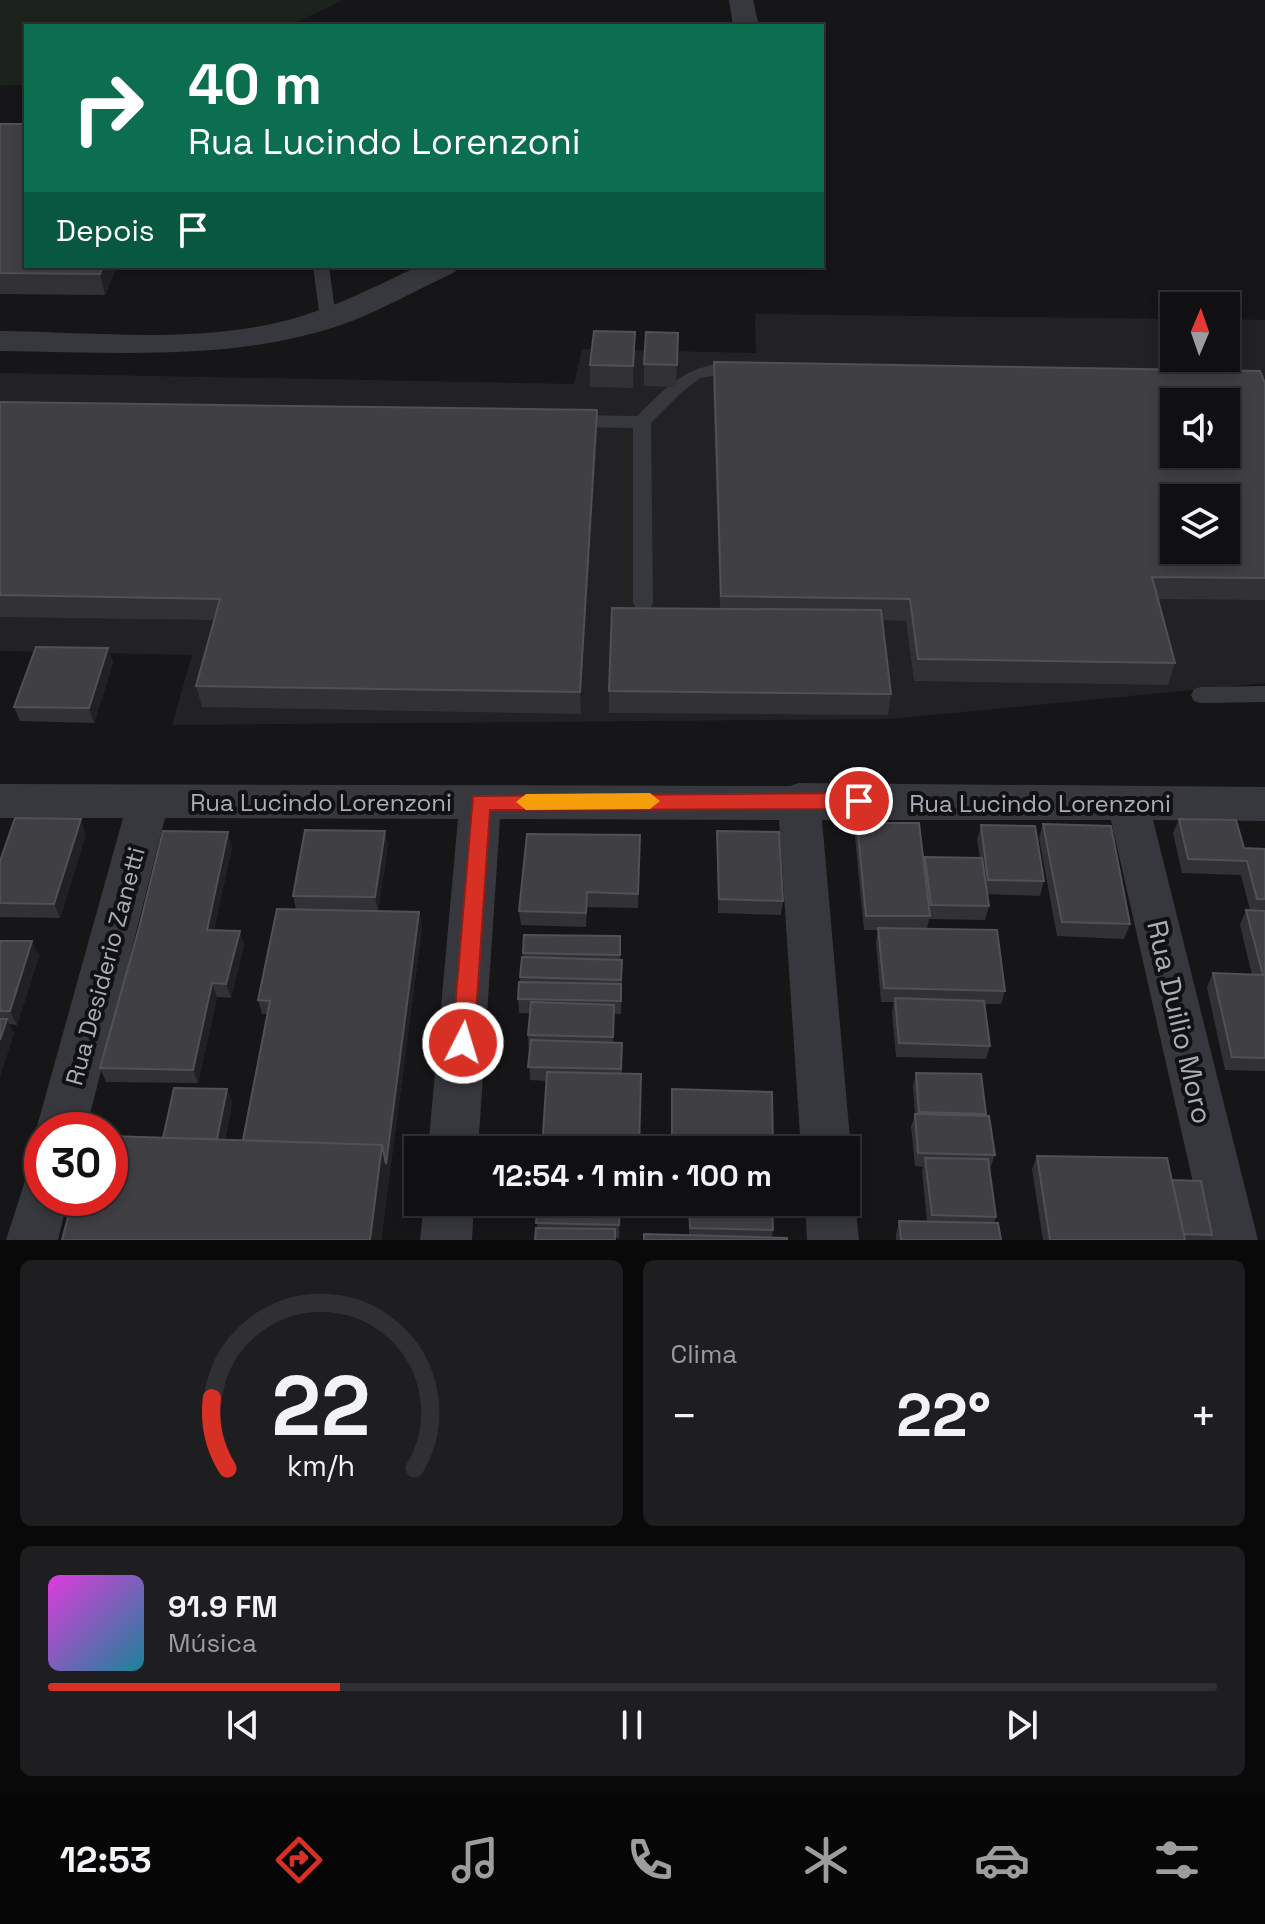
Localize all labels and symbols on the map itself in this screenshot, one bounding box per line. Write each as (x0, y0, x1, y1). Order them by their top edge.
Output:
north arrow (1160, 292, 1240, 372)
pin (825, 767, 893, 835)
street label: Rua Lucindo Lorenzoni (190, 787, 452, 818)
street label: Rua Lucindo Lorenzoni (909, 788, 1171, 819)
street label: Rua Desiderio Zanetti (58, 844, 152, 1088)
street label: Rua Duilio Moro (1139, 917, 1221, 1127)
position arrow (421, 1001, 505, 1085)
speed limit sign: 30 (24, 1112, 128, 1216)

